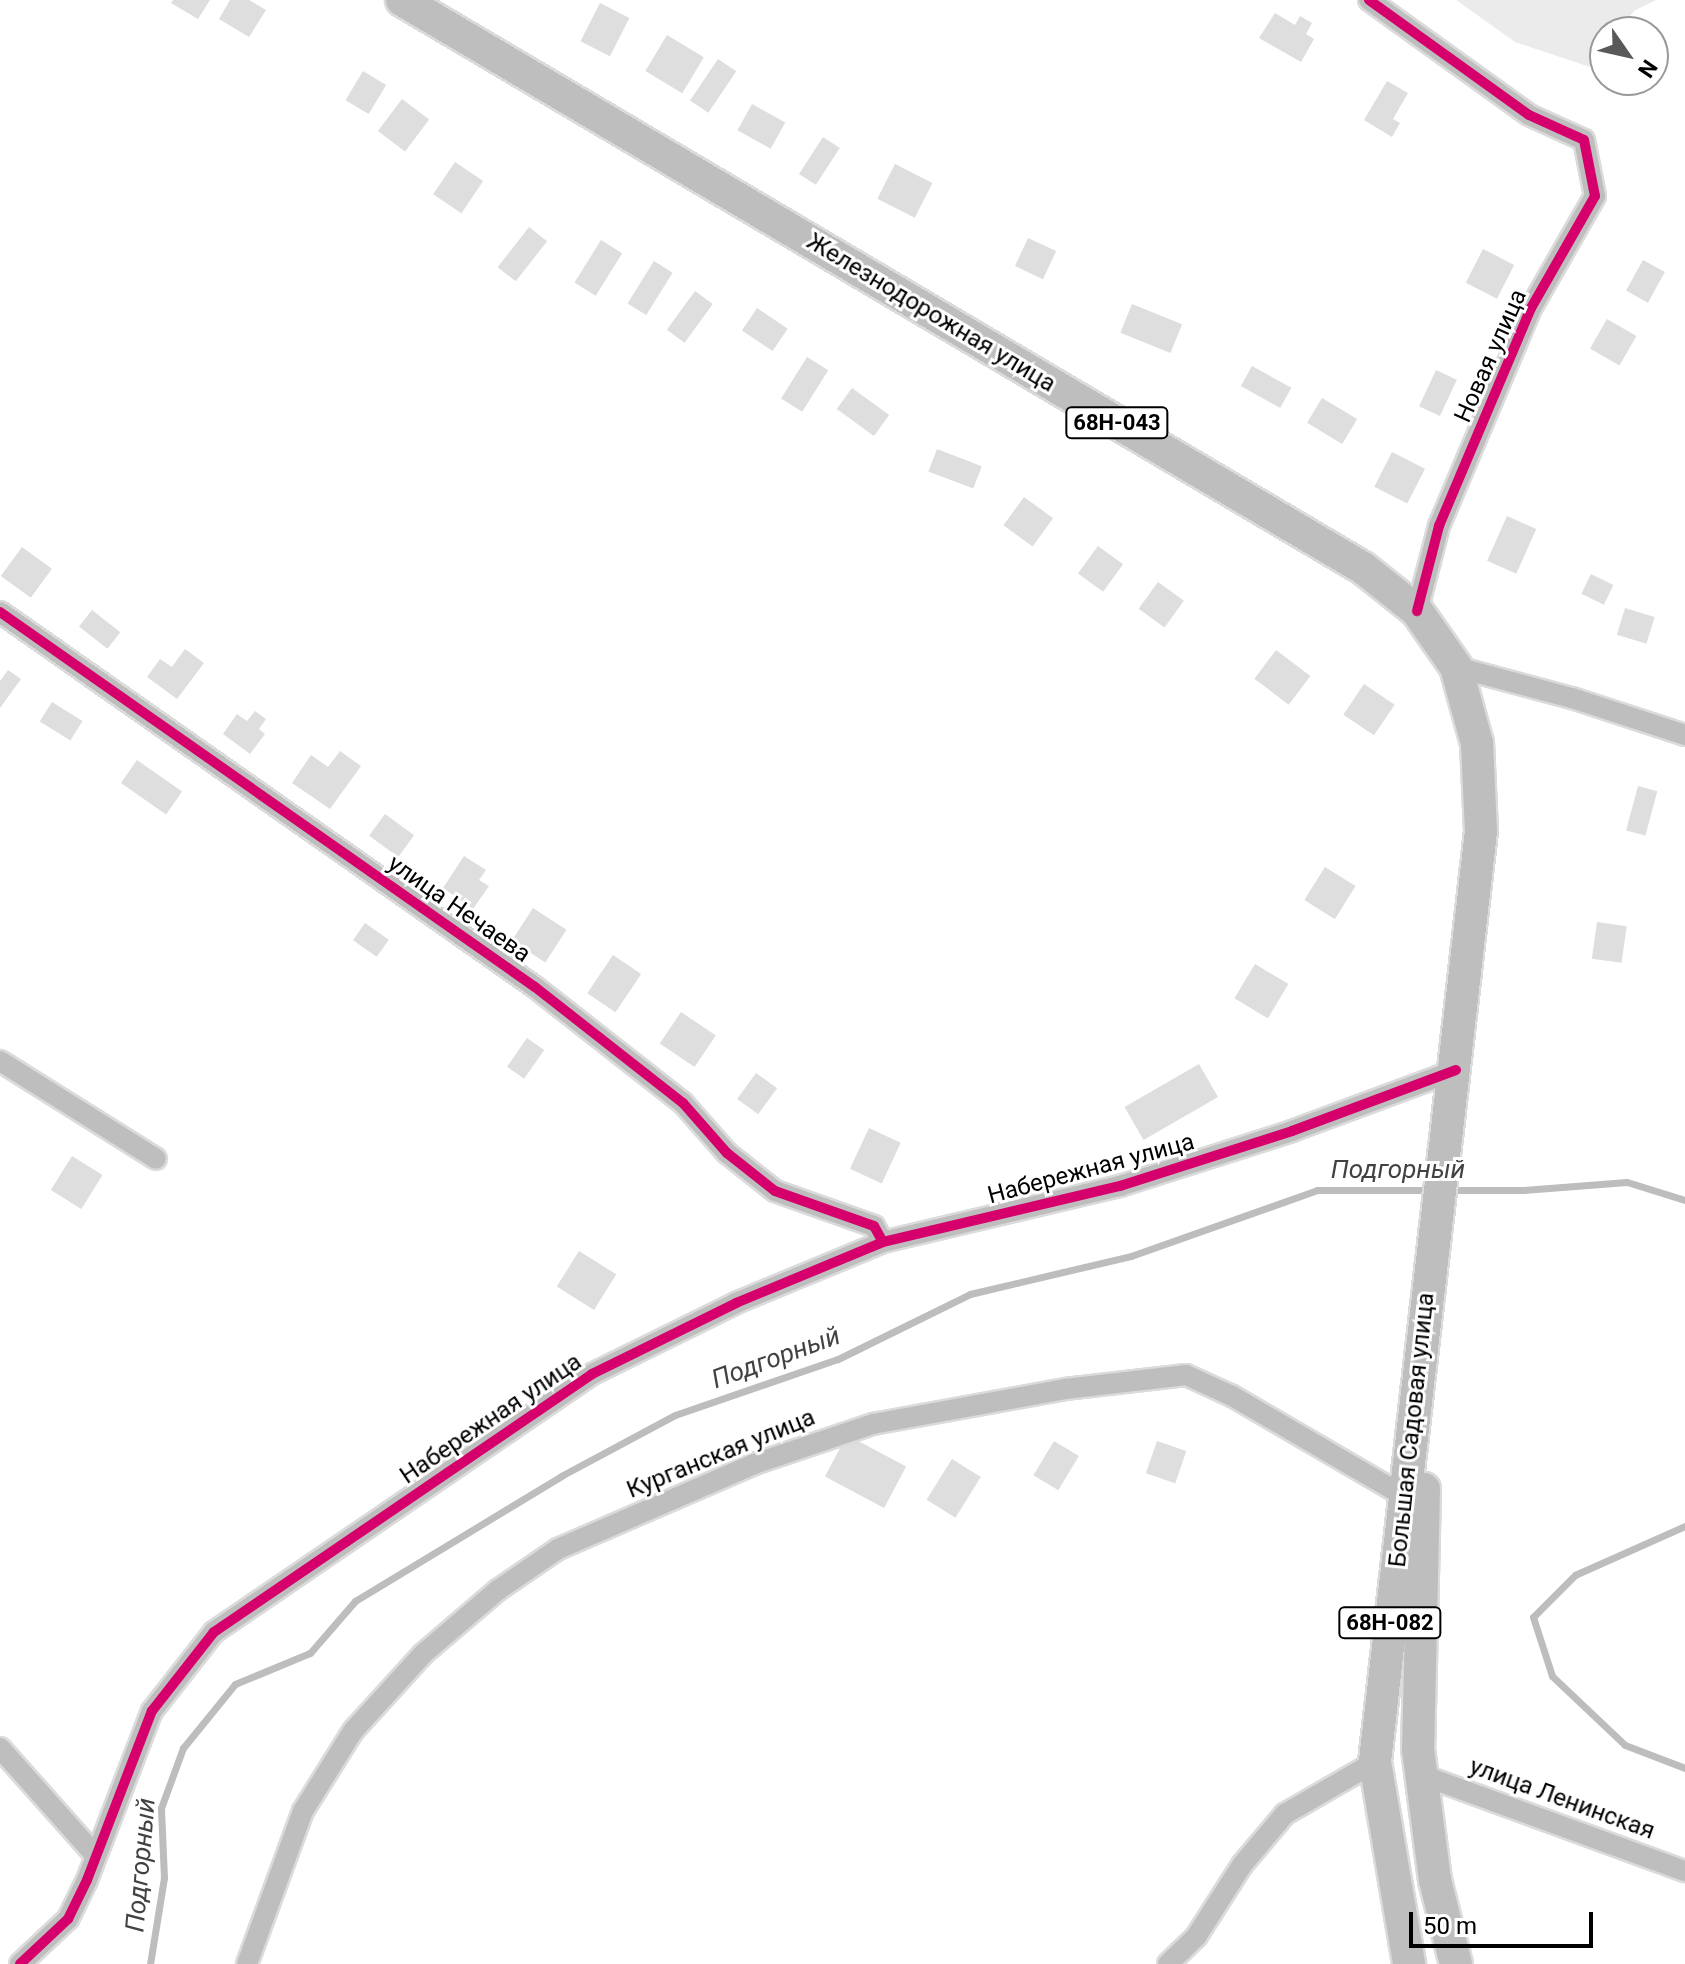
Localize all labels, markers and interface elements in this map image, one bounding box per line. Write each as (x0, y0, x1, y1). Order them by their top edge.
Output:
north arrow (1589, 16, 1669, 96)
text: N (1633, 55, 1662, 82)
street label: Железнодорожная улица (801, 227, 1061, 399)
street label: Новая улица (1449, 285, 1533, 427)
road number: 68Н-043 (1065, 405, 1169, 441)
street label: улица Нечаева (382, 849, 536, 969)
street label: Набережная улица (985, 1128, 1197, 1210)
water label: Подгорный (1331, 1154, 1465, 1186)
street label: Большая Садовая улица (1383, 1291, 1441, 1569)
water label: Подгорный (708, 1320, 844, 1396)
street label: Набережная улица (395, 1348, 587, 1490)
street label: Курганская улица (623, 1403, 819, 1505)
road number: 68Н-082 (1338, 1605, 1442, 1641)
street label: улица Ленинская (1466, 1752, 1658, 1846)
water label: Подгорный (120, 1797, 162, 1933)
scale bar (1413, 1896, 1597, 1946)
text: 50 m (1423, 1912, 1477, 1940)

